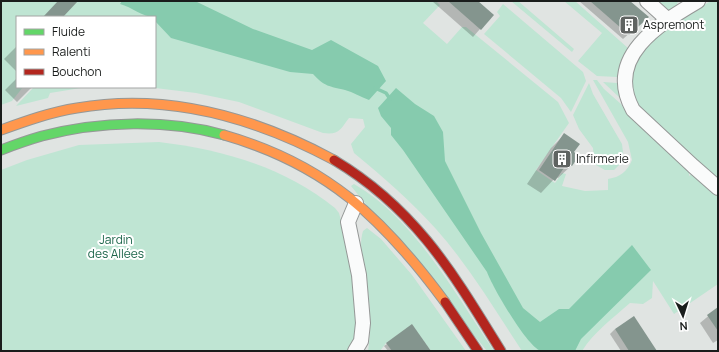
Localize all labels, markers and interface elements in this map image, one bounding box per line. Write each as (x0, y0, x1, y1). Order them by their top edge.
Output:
building icon: Aspremont (618, 14, 640, 36)
legend (16, 16, 156, 88)
place label: Aspremont (643, 16, 704, 33)
text: Fluide (52, 23, 85, 40)
text: Ralenti (52, 43, 91, 60)
text: Bouchon (52, 63, 102, 80)
building icon: Infirmerie (551, 148, 573, 170)
place label: Infirmerie (576, 150, 629, 167)
park label: Jardin des Allées (88, 231, 144, 262)
north arrow (663, 296, 703, 336)
text: N (679, 319, 688, 334)

